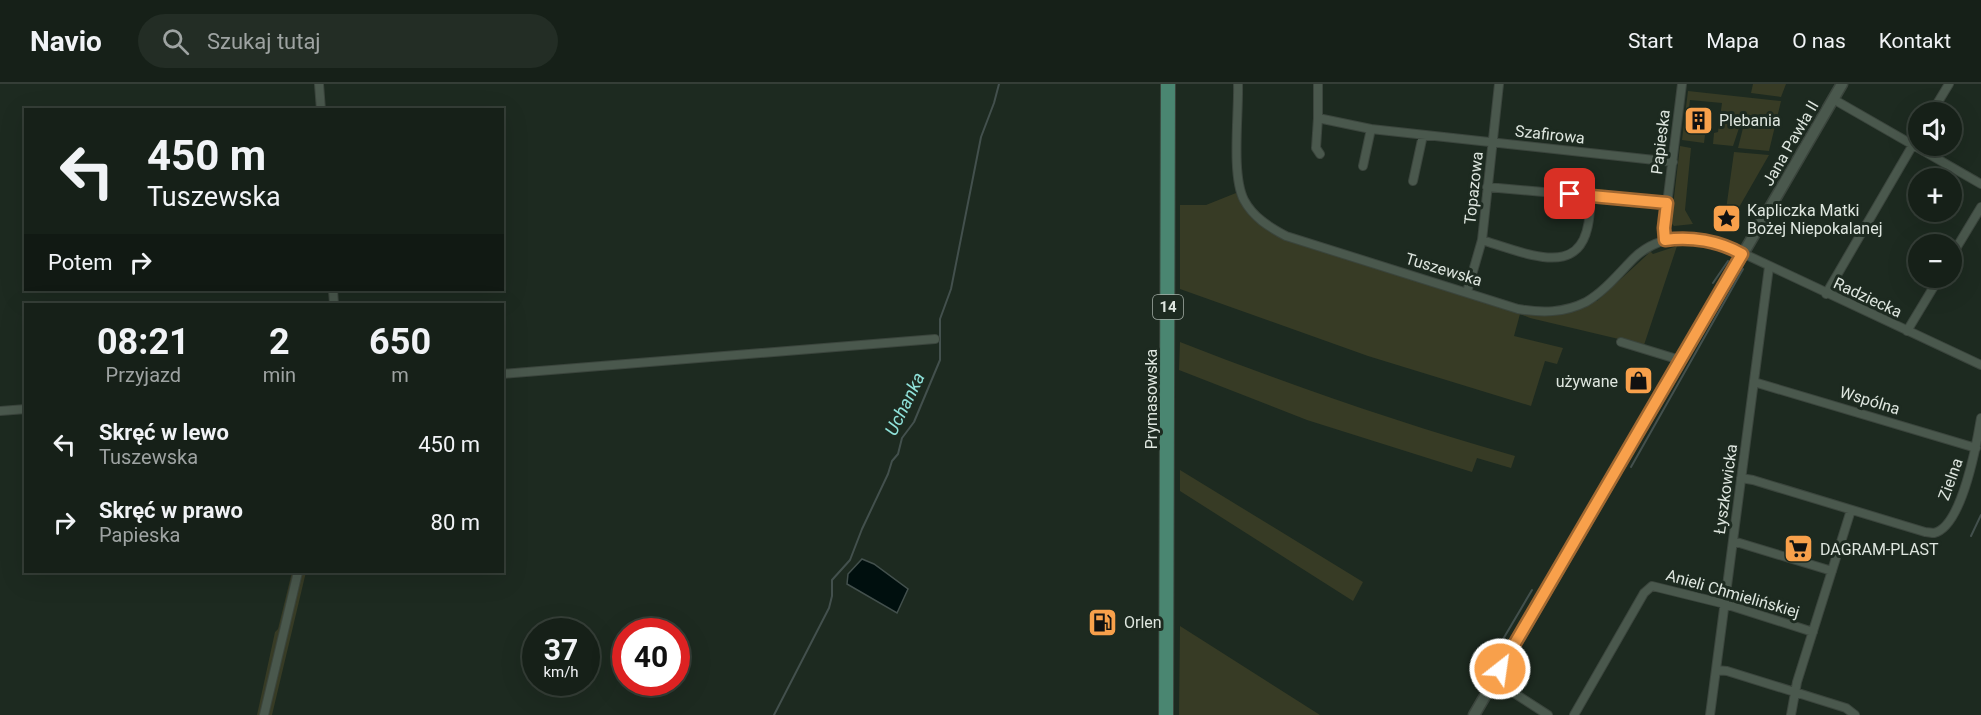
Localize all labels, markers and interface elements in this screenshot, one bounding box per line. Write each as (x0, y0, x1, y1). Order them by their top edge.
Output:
search box (138, 14, 558, 68)
text: Navio (30, 25, 102, 58)
icon: search (159, 25, 192, 58)
text: Szukaj tutaj (207, 29, 321, 54)
text: Start (1628, 29, 1673, 53)
text: Mapa (1706, 29, 1759, 53)
text: O nas (1792, 29, 1846, 53)
text: Kontakt (1879, 29, 1951, 53)
street label: Jana Pawła II (1758, 97, 1823, 189)
map controls (1908, 102, 1962, 288)
button: sound (1908, 102, 1962, 156)
building icon: Plebania (1682, 104, 1714, 136)
street label: Papieska (1647, 109, 1674, 176)
place label: Plebania (1719, 111, 1781, 130)
street label: Szafirowa (1514, 121, 1586, 148)
text: 450 m (147, 131, 266, 180)
icon: left (48, 132, 126, 210)
street label: Topazowa (1460, 151, 1487, 225)
pin (1544, 168, 1595, 219)
button: + (1908, 168, 1962, 222)
icon: arrive (1553, 177, 1586, 210)
text: Tuszewska (147, 181, 281, 213)
place label: Kapliczka Matki Bożej Niepokalanej (1747, 201, 1883, 238)
place icon: Kapliczka Matki Bożej Niepokalanej (1710, 203, 1742, 235)
button: − (1908, 234, 1962, 288)
icon: right (124, 246, 157, 279)
street label: Tuszewska (1403, 249, 1485, 290)
text: Potem (48, 250, 112, 275)
street label: Radziecka (1831, 273, 1905, 322)
road number: 14 (1153, 295, 1183, 319)
text: 08:21 (97, 321, 190, 363)
text: 2 (269, 321, 290, 363)
text: 650 (369, 321, 431, 363)
street label: Prymasowska (1142, 349, 1161, 449)
text: Przyjazd (106, 363, 181, 387)
text: min (263, 363, 296, 387)
text: m (391, 363, 409, 387)
shop icon: używane (1623, 365, 1655, 397)
water label: Uchanka (880, 369, 929, 439)
place label: używane (1556, 372, 1618, 391)
street label: Wspólna (1837, 382, 1902, 419)
text: Skręć w lewo (99, 420, 229, 445)
icon: left (48, 428, 81, 461)
text: 450 m (418, 432, 480, 457)
street label: Łyszkowicka (1710, 443, 1741, 535)
text: Tuszewska (99, 445, 198, 469)
street label: Zielna (1934, 456, 1967, 503)
text: Skręć w prawo (99, 498, 243, 523)
icon: right (48, 506, 81, 539)
text: 80 m (431, 510, 480, 535)
text: Papieska (99, 523, 180, 547)
supermarket icon: DAGRAM-PLAST (1783, 533, 1815, 565)
place label: DAGRAM-PLAST (1820, 540, 1939, 559)
street label: Anieli Chmielińskiej (1664, 565, 1802, 622)
fuel station icon: Orlen (1087, 606, 1119, 638)
place label: Orlen (1124, 613, 1162, 632)
speed limit sign: 40 (612, 618, 690, 696)
text: 37 (544, 632, 578, 667)
position arrow (1468, 637, 1532, 701)
text: km/h (543, 663, 579, 681)

